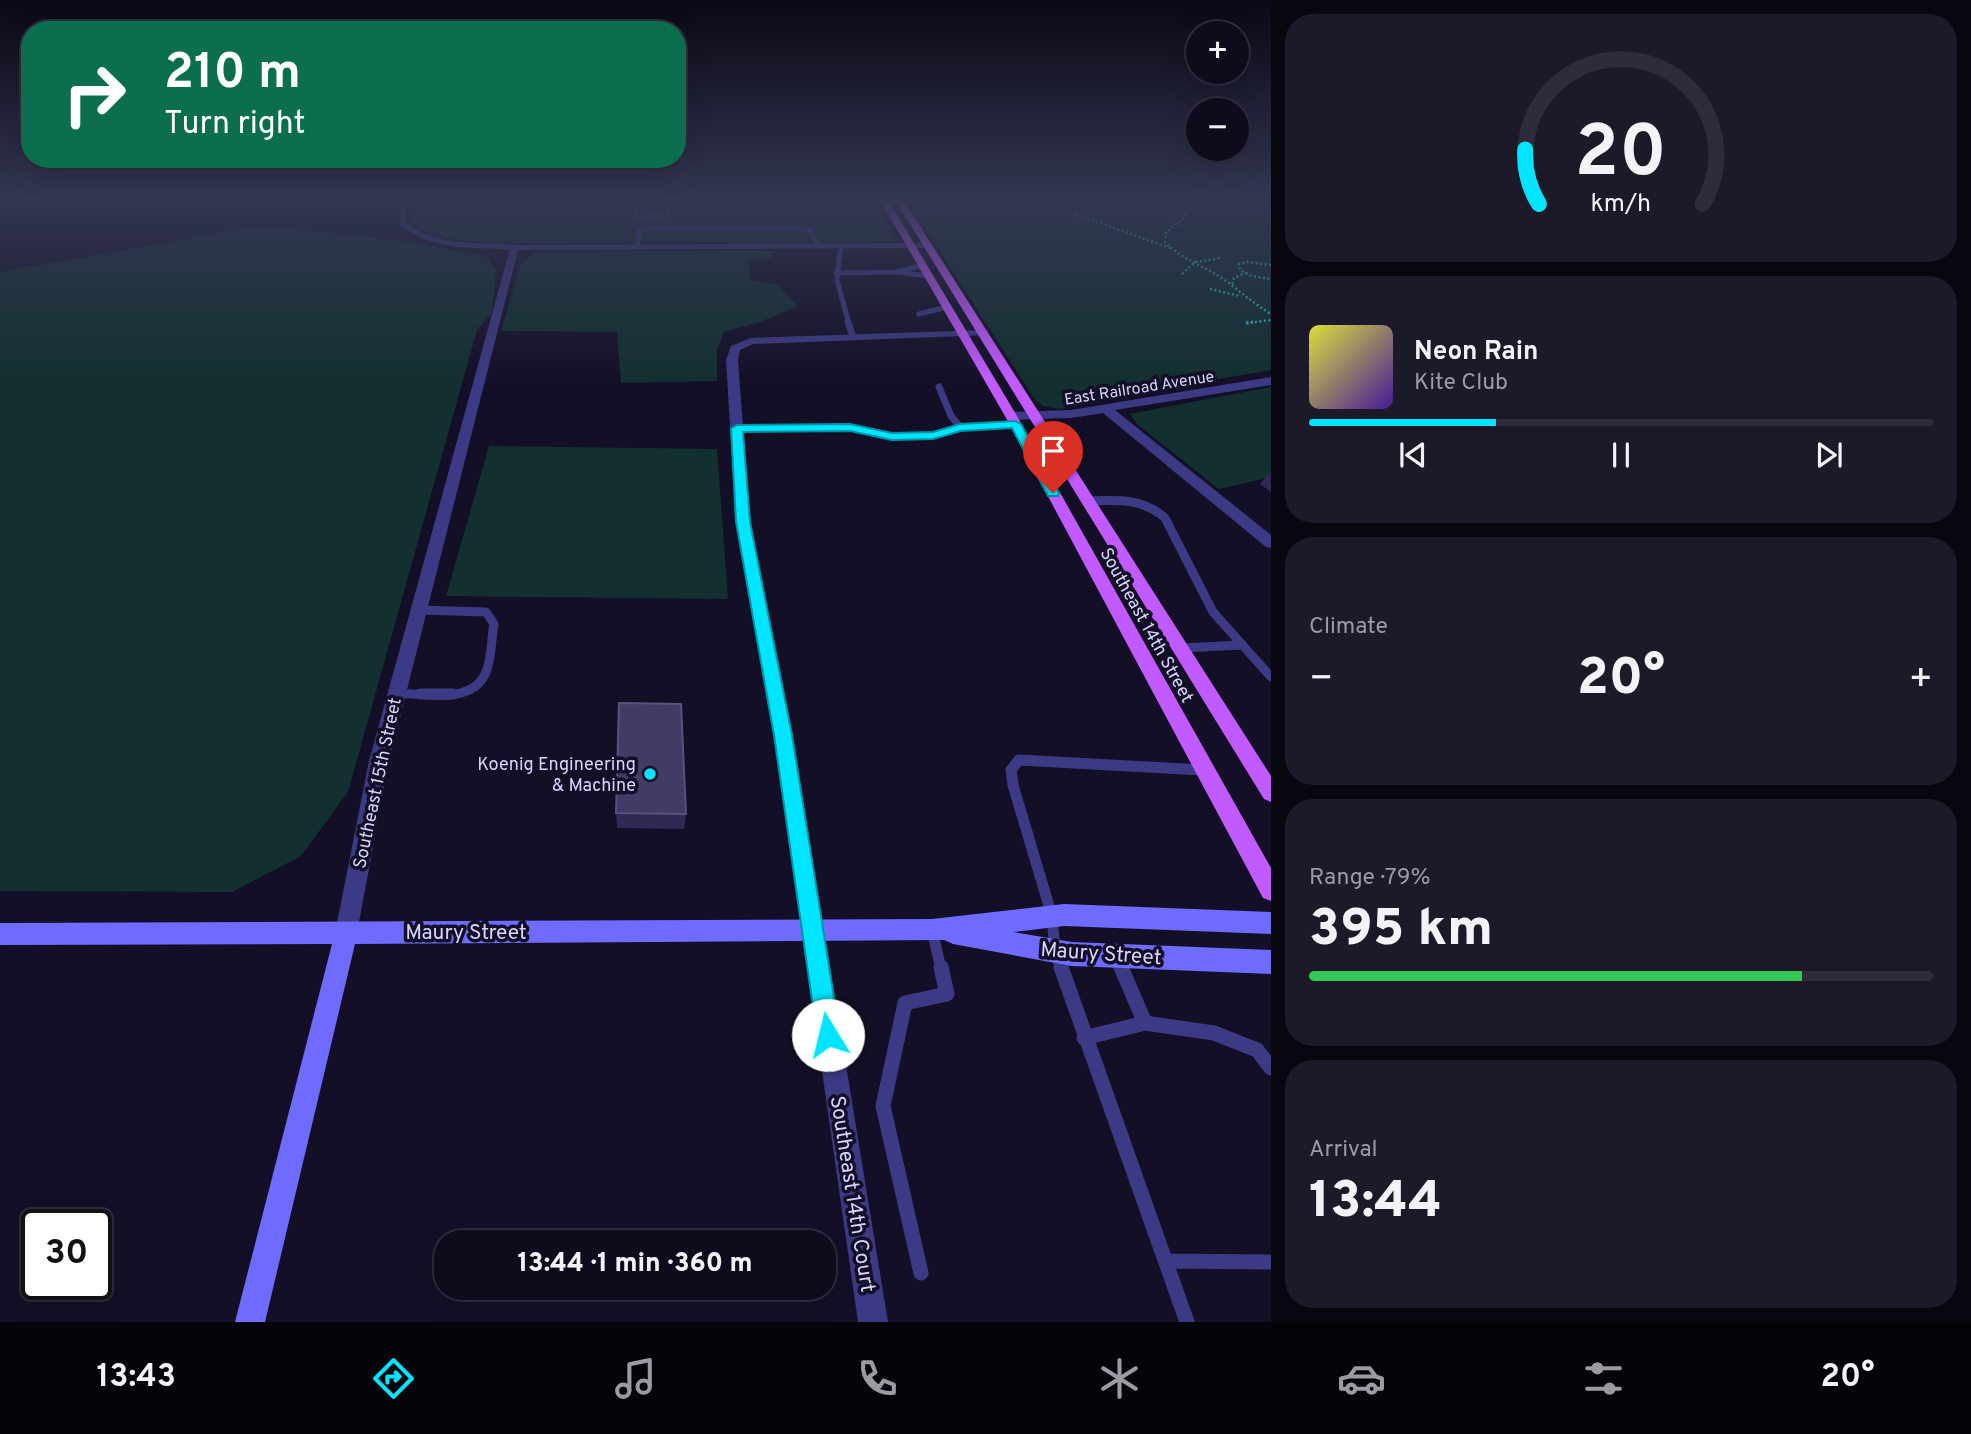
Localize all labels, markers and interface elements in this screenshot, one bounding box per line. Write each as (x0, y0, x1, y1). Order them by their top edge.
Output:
map controls (1186, 21, 1249, 161)
button: + (1186, 21, 1249, 84)
text: 210 m (164, 44, 301, 106)
icon: right (49, 49, 140, 140)
button: − (1186, 98, 1249, 161)
text: Turn right (164, 105, 306, 145)
text: 20 (1575, 110, 1667, 202)
text: km/h (1591, 189, 1651, 221)
text: Neon Rain (1414, 336, 1539, 369)
street label: East Railroad Avenue (1063, 367, 1216, 411)
text: Kite Club (1414, 369, 1508, 398)
pin (1023, 421, 1083, 493)
icon: arrive (1034, 432, 1072, 470)
icon: previous (1394, 436, 1432, 474)
icon: pause (1602, 436, 1640, 474)
icon: next (1810, 436, 1848, 474)
street label: Southeast 14th Street (1094, 544, 1198, 707)
text: Climate (1309, 613, 1388, 642)
text: 20° (1577, 647, 1665, 713)
text: − (1309, 656, 1334, 705)
text: + (1908, 656, 1933, 705)
street label: Southeast 15th Street (349, 696, 408, 871)
place label: Koenig Engineering & Machine (477, 754, 636, 798)
marker: Koenig Engineering & Machine (642, 766, 658, 782)
text: Range · 79% (1309, 864, 1431, 893)
text: 395 km (1309, 898, 1493, 964)
street label: Maury Street (405, 920, 527, 947)
street label: Maury Street (1039, 937, 1162, 972)
position arrow (791, 998, 865, 1072)
street label: Southeast 14th Court (823, 1094, 880, 1294)
text: Arrival (1309, 1136, 1378, 1165)
text: 13:44 (1309, 1170, 1442, 1236)
speed limit sign: 30 (21, 1209, 112, 1300)
text: 13:44 · 1 min · 360 m (517, 1248, 753, 1281)
icon: directions (369, 1354, 418, 1403)
icon: music (611, 1354, 660, 1403)
icon: phone (853, 1354, 902, 1403)
icon: climate (1095, 1354, 1144, 1403)
icon: car (1337, 1354, 1386, 1403)
icon: filters (1579, 1354, 1628, 1403)
text: 13:43 (96, 1358, 176, 1398)
text: 20° (1821, 1358, 1874, 1398)

